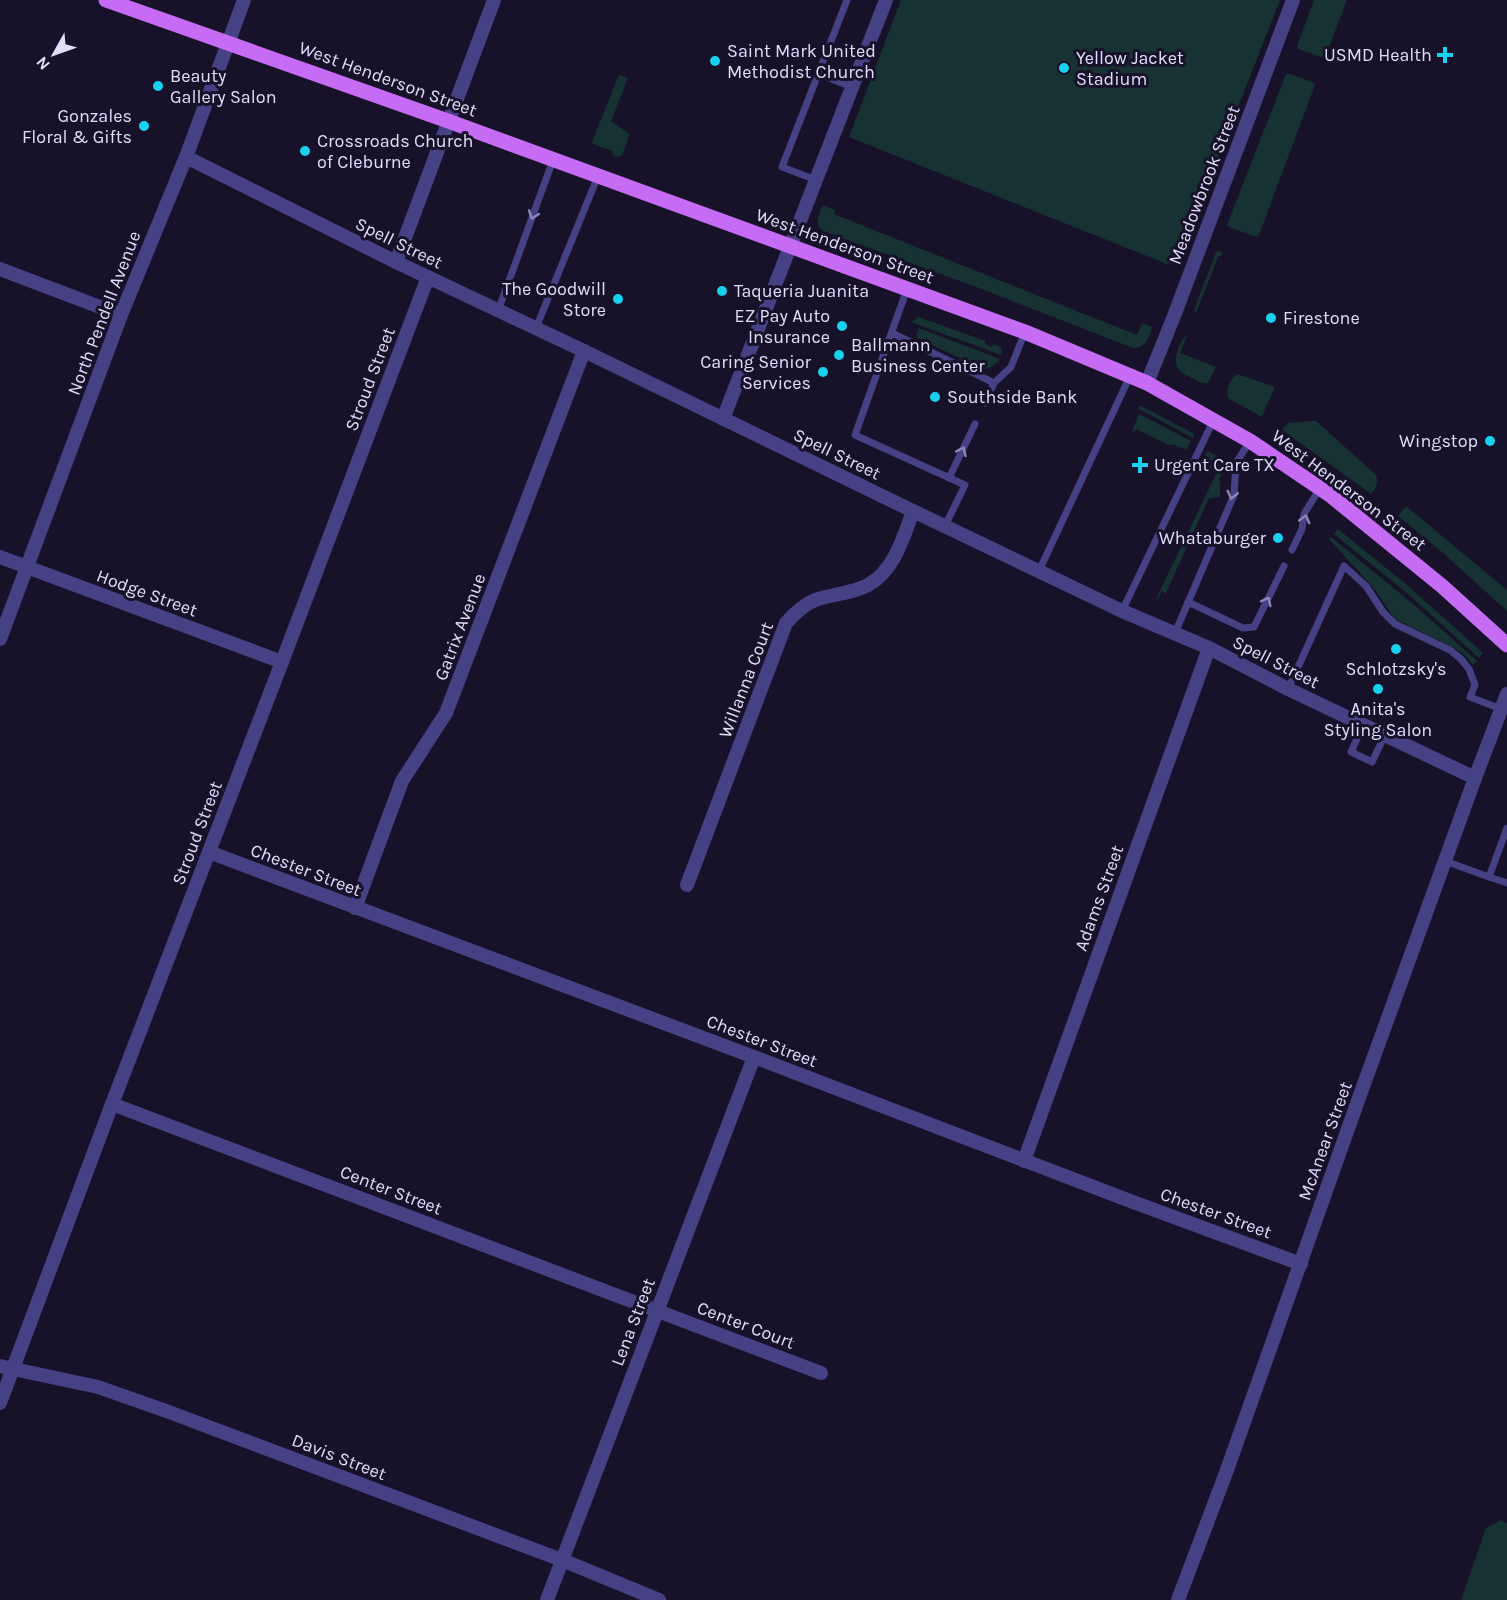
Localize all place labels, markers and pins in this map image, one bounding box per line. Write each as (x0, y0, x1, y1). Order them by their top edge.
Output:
place label: Saint Mark United Methodist Church (727, 40, 876, 83)
place label: USMD Health (1324, 44, 1432, 66)
marker: USMD Health (1436, 46, 1454, 64)
place label: Yellow Jacket Stadium (1076, 47, 1184, 90)
marker: Saint Mark United Methodist Church (708, 54, 722, 68)
marker: Yellow Jacket Stadium (1057, 61, 1071, 75)
place label: Beauty Gallery Salon (170, 65, 277, 108)
marker: Beauty Gallery Salon (151, 79, 165, 93)
place label: Gonzales Floral & Gifts (22, 105, 132, 148)
marker: Gonzales Floral & Gifts (137, 119, 151, 133)
place label: Crossroads Church of Cleburne (317, 130, 473, 173)
marker: Crossroads Church of Cleburne (298, 144, 312, 158)
place label: The Goodwill Store (502, 278, 606, 321)
place label: Taqueria Juanita (734, 280, 869, 302)
marker: Taqueria Juanita (715, 284, 729, 298)
marker: The Goodwill Store (611, 292, 625, 306)
place label: EZ Pay Auto Insurance (735, 305, 830, 348)
place label: Firestone (1283, 307, 1360, 329)
marker: Firestone (1264, 311, 1278, 325)
marker: EZ Pay Auto Insurance (835, 319, 849, 333)
place label: Ballmann Business Center (851, 334, 985, 377)
marker: Ballmann Business Center (832, 348, 846, 362)
place label: Caring Senior Services (700, 351, 811, 394)
marker: Caring Senior Services (816, 365, 830, 379)
place label: Southside Bank (947, 386, 1077, 408)
marker: Southside Bank (928, 390, 942, 404)
place label: Wingstop (1399, 430, 1478, 452)
marker: Wingstop (1483, 434, 1497, 448)
place label: Urgent Care TX (1154, 454, 1275, 476)
marker: Urgent Care TX (1131, 456, 1149, 474)
place label: Whataburger (1159, 527, 1266, 549)
marker: Whataburger (1271, 531, 1285, 545)
marker: Schlotzsky's (1389, 642, 1403, 656)
place label: Schlotzsky's (1346, 658, 1446, 680)
marker: Anita's Styling Salon (1371, 682, 1385, 696)
place label: Anita's Styling Salon (1324, 698, 1432, 741)

